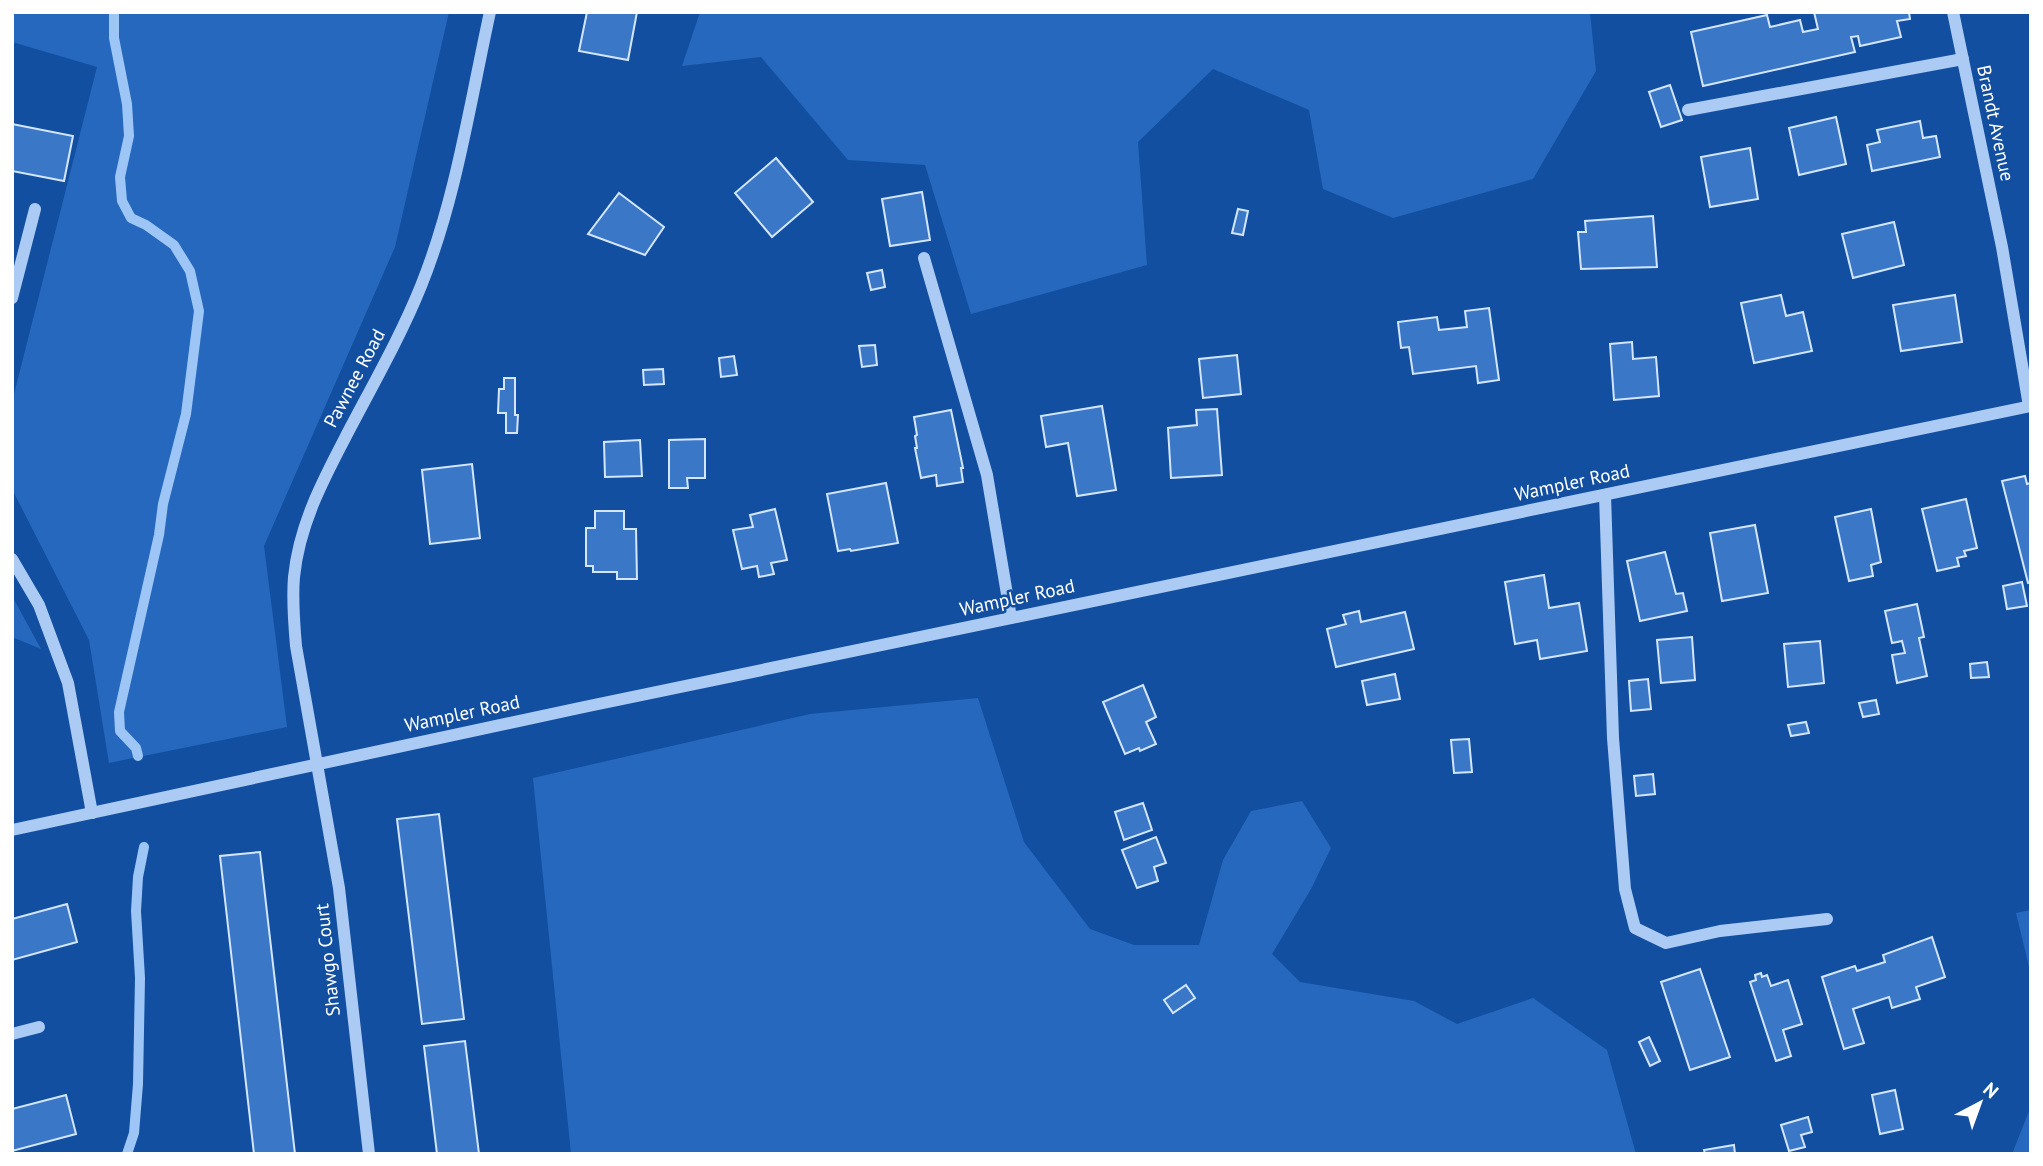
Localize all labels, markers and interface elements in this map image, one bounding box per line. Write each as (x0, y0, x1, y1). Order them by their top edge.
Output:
street label: Brandt Avenue (1972, 63, 2020, 183)
street label: Pawnee Road (318, 325, 390, 431)
street label: Wampler Road (1512, 458, 1632, 506)
street label: Wampler Road (957, 573, 1077, 621)
street label: Wampler Road (402, 689, 522, 737)
street label: Shawgo Court (309, 902, 345, 1018)
north arrow (1945, 1068, 2015, 1138)
text: N (1979, 1077, 2004, 1103)

